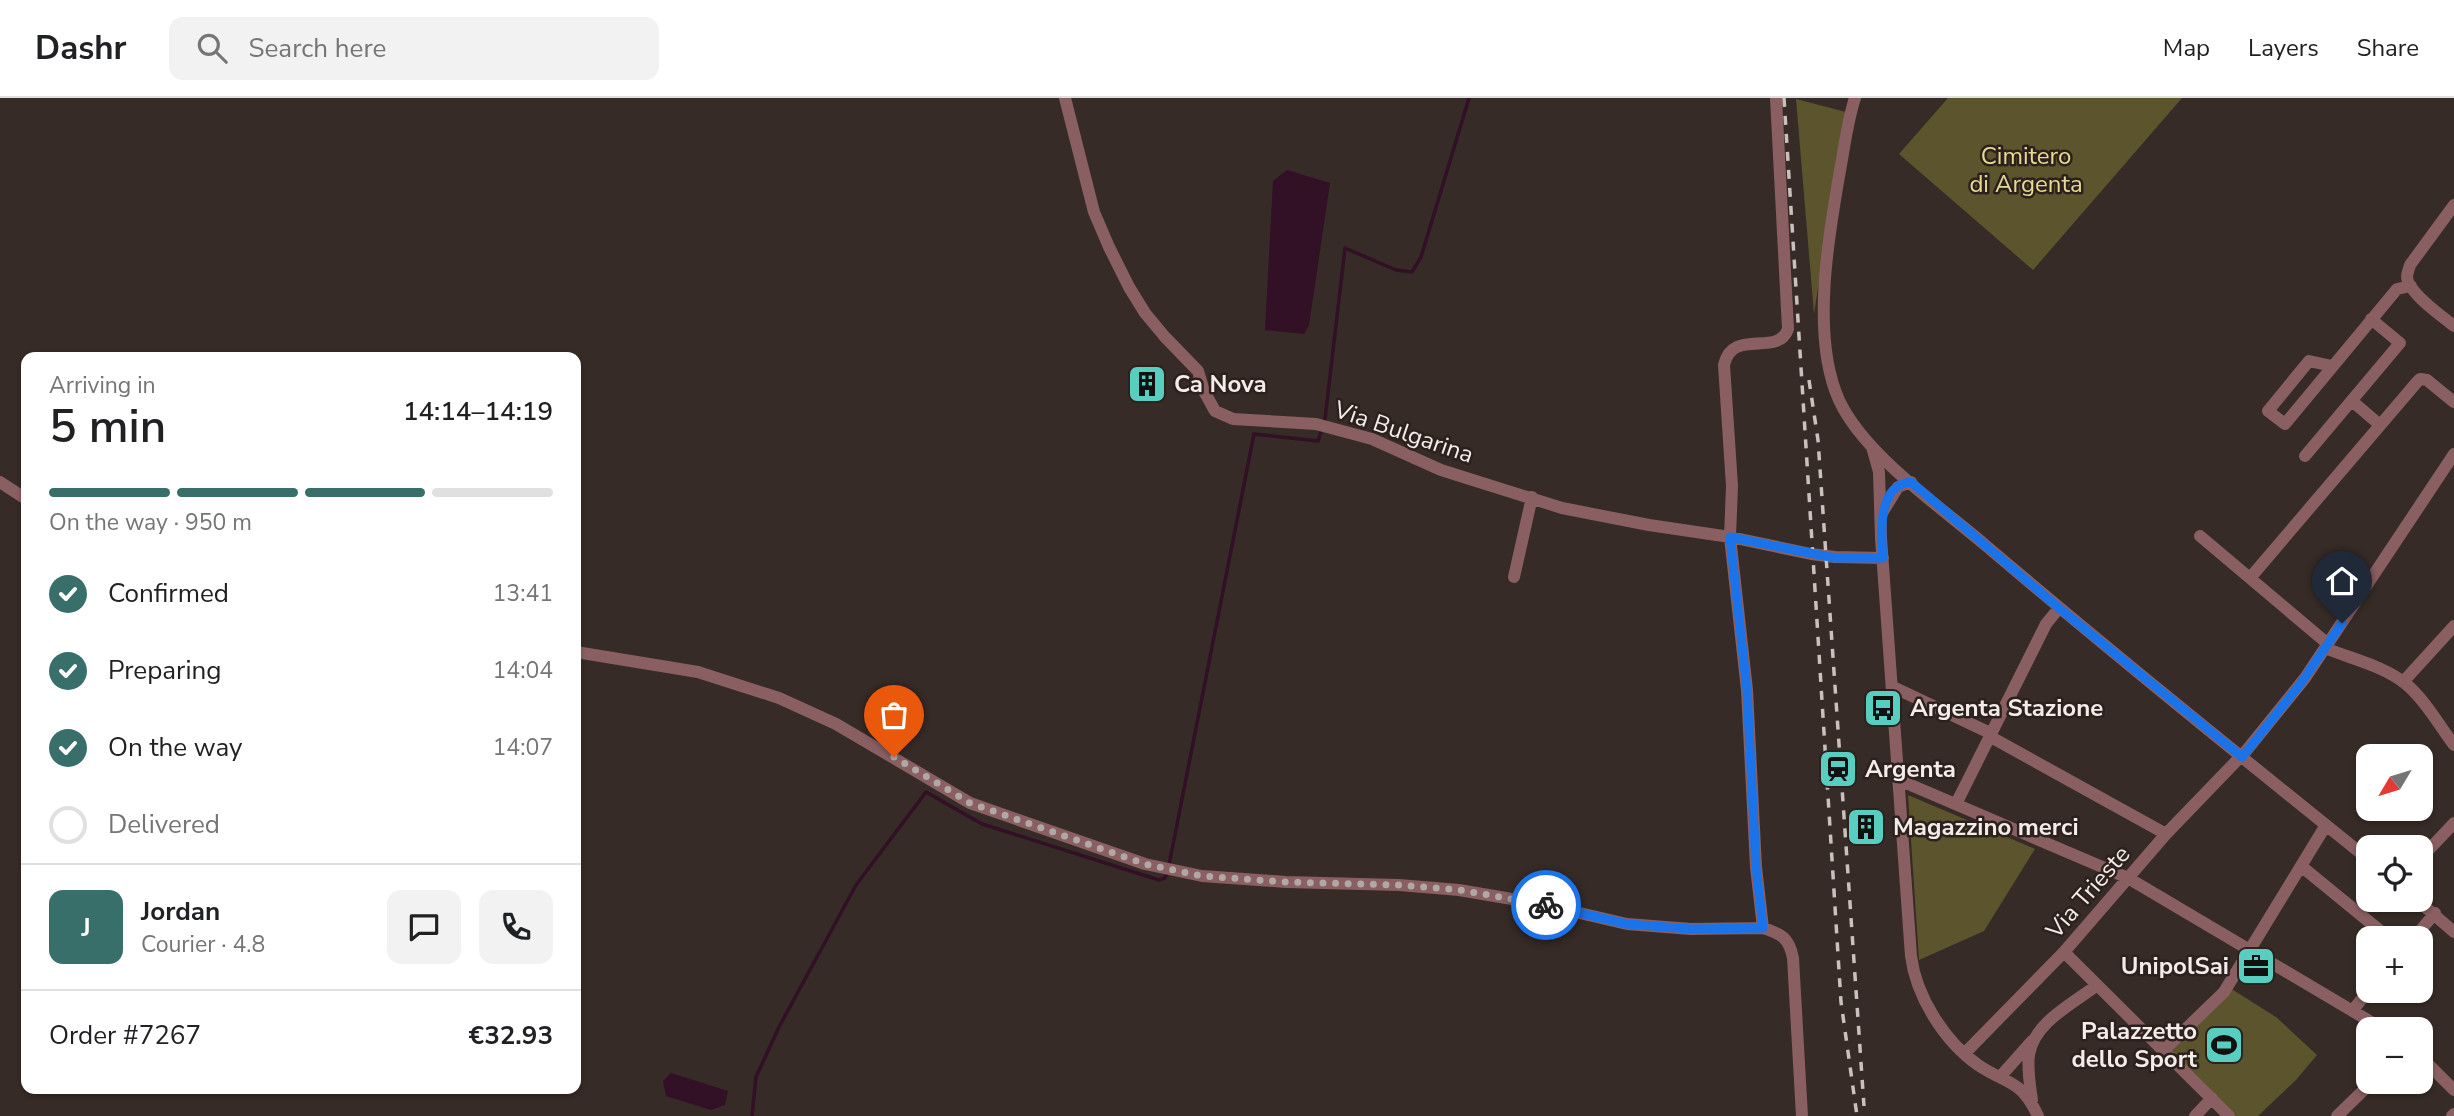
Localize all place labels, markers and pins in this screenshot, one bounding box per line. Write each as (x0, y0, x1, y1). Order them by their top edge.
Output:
building icon: Ca Nova (1126, 363, 1168, 405)
place label: Ca Nova (1174, 368, 1267, 400)
pin (2312, 551, 2372, 623)
pin (864, 685, 924, 757)
bus stop icon: Argenta Stazione (1862, 687, 1904, 729)
place label: Argenta Stazione (1910, 692, 2103, 724)
station icon: Argenta (1817, 748, 1859, 790)
place label: Argenta (1865, 753, 1956, 785)
building icon: Magazzino merci (1845, 806, 1887, 848)
place label: Magazzino merci (1893, 811, 2079, 843)
office icon: UnipolSai (2235, 945, 2277, 987)
place label: UnipolSai (2121, 950, 2229, 982)
place label: Palazzetto dello Sport (2071, 1015, 2198, 1075)
sports icon: Palazzetto dello Sport (2203, 1024, 2245, 1066)

